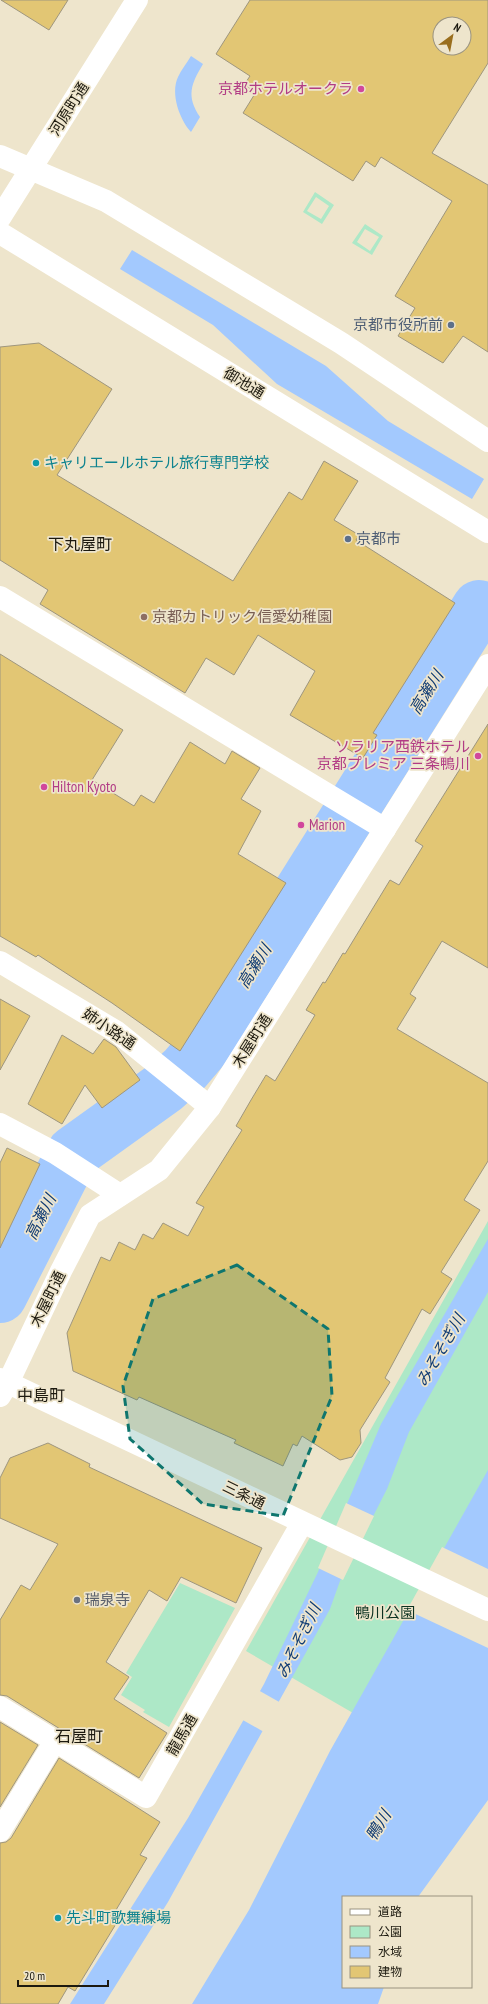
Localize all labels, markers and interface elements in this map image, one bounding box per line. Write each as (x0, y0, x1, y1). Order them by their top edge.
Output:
north arrow (432, 16, 472, 56)
text: N (451, 20, 464, 35)
street label: 河原町通 (45, 78, 93, 139)
place label: 京都ホテルオークラ (218, 79, 353, 98)
marker: 京都ホテルオークラ (356, 84, 366, 94)
place label: 京都市役所前 (353, 315, 443, 334)
marker: 京都市役所前 (446, 320, 456, 330)
street label: 御池通 (220, 363, 268, 402)
place label: キャリエールホテル旅行専門学校 (44, 453, 269, 472)
marker: キャリエールホテル旅行専門学校 (31, 458, 41, 468)
place label: 京都市 (356, 529, 401, 548)
district label: 下丸屋町 (48, 534, 112, 554)
marker: 京都市 (343, 534, 353, 544)
place label: 京都カトリック信愛幼稚園 (152, 607, 332, 626)
marker: 京都カトリック信愛幼稚園 (139, 612, 149, 622)
water label: 高瀬川 (405, 665, 448, 718)
place label: ソラリア西鉄ホテル 京都プレミア 三条鴨川 (317, 737, 470, 773)
marker: ソラリア西鉄ホテル 京都プレミア 三条鴨川 (473, 751, 483, 761)
place label: Hilton Kyoto (52, 777, 116, 796)
marker: Hilton Kyoto (39, 782, 49, 792)
place label: Marion (309, 815, 345, 834)
marker: Marion (296, 820, 306, 830)
water label: 高瀬川 (233, 939, 276, 992)
street label: 姉小路通 (79, 1004, 139, 1053)
street label: 木屋町通 (228, 1010, 276, 1071)
water label: 高瀬川 (20, 1189, 61, 1243)
street label: 木屋町通 (26, 1268, 69, 1330)
water label: みそそぎ川 (411, 1309, 470, 1390)
district label: 中島町 (17, 1385, 65, 1405)
street label: 三条通 (220, 1476, 269, 1513)
place label: 瑞泉寺 (85, 1590, 130, 1609)
marker: 瑞泉寺 (72, 1595, 82, 1605)
water label: みそそぎ川 (271, 1599, 325, 1681)
park label: 鴨川公園 (355, 1603, 415, 1622)
street label: 龍馬通 (162, 1711, 201, 1759)
district label: 石屋町 (55, 1726, 103, 1746)
water label: 鴨川 (361, 1804, 396, 1844)
legend (342, 1896, 472, 1988)
text: 道路 (378, 1904, 402, 1919)
place label: 先斗町歌舞練場 (66, 1908, 171, 1927)
marker: 先斗町歌舞練場 (53, 1913, 63, 1923)
text: 公園 (378, 1924, 402, 1939)
text: 水域 (378, 1944, 402, 1959)
scale bar (18, 1962, 108, 1988)
text: 建物 (378, 1964, 402, 1979)
text: 20 m (24, 1968, 45, 1983)

